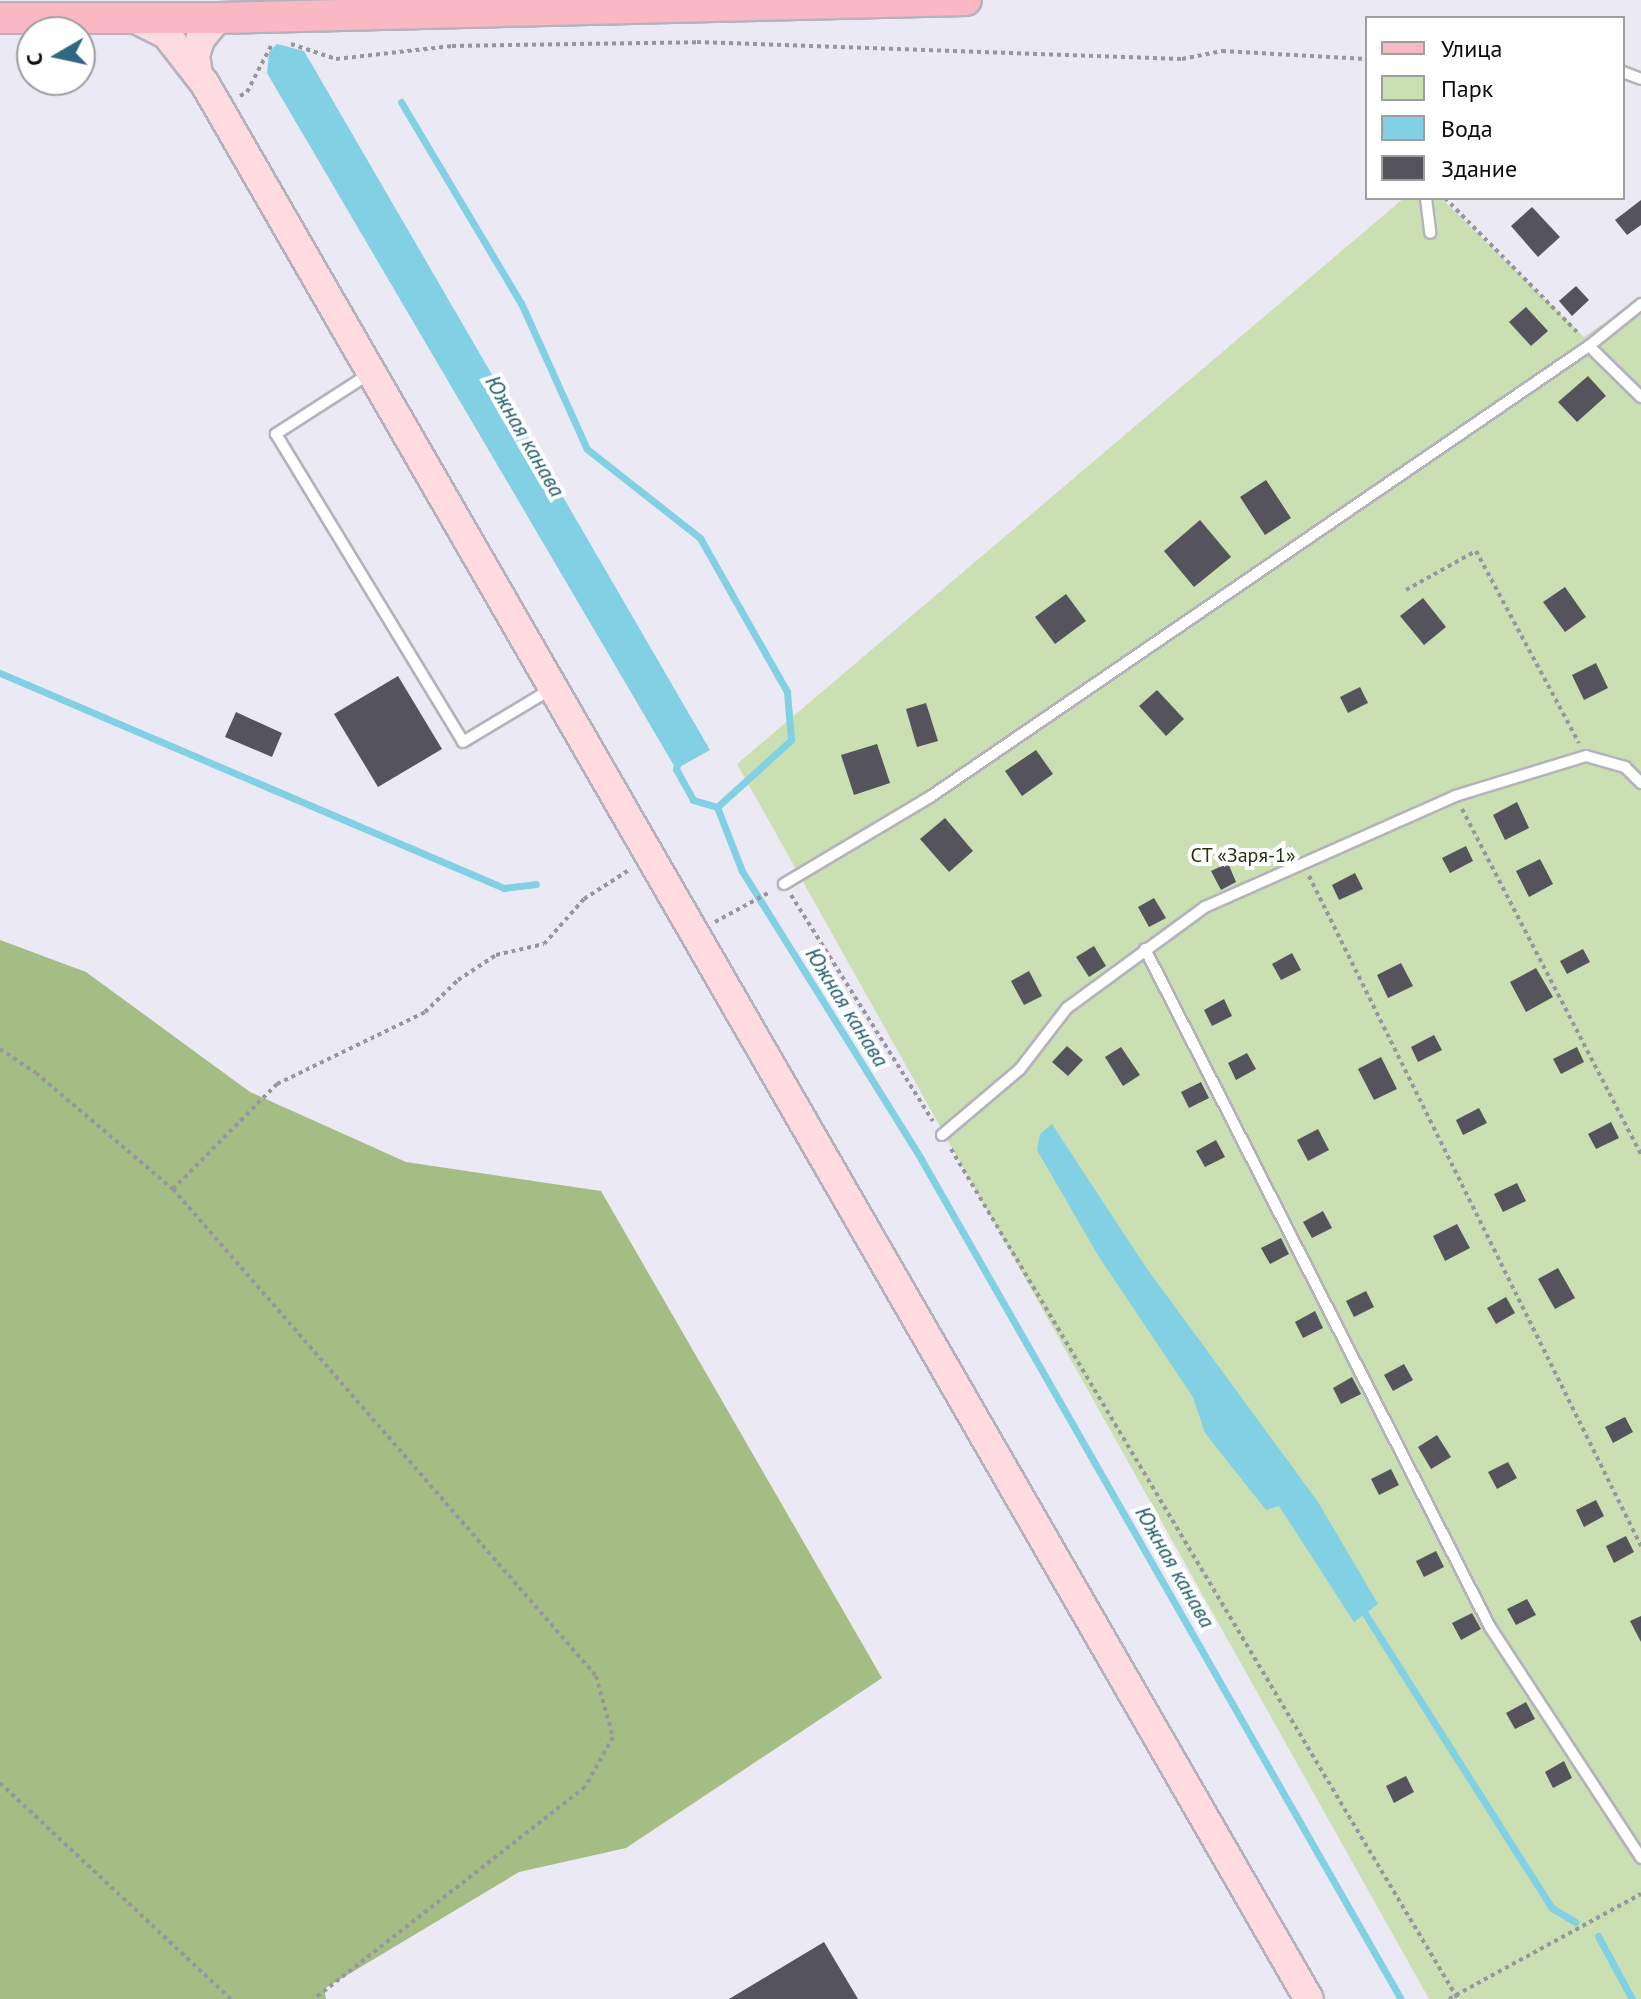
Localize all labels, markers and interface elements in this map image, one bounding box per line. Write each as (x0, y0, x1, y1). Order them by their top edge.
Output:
north arrow (16, 16, 96, 96)
legend (1365, 16, 1625, 200)
text: Улица (1441, 33, 1502, 64)
text: С (19, 51, 49, 68)
text: Парк (1441, 73, 1493, 104)
text: Вода (1441, 113, 1493, 144)
text: Здание (1441, 153, 1517, 184)
water label: Южная канава (480, 371, 570, 501)
park label: СТ «Заря-1» (1190, 843, 1296, 867)
water label: Южная канава (800, 942, 894, 1072)
water label: Южная канава (1130, 1502, 1220, 1632)

